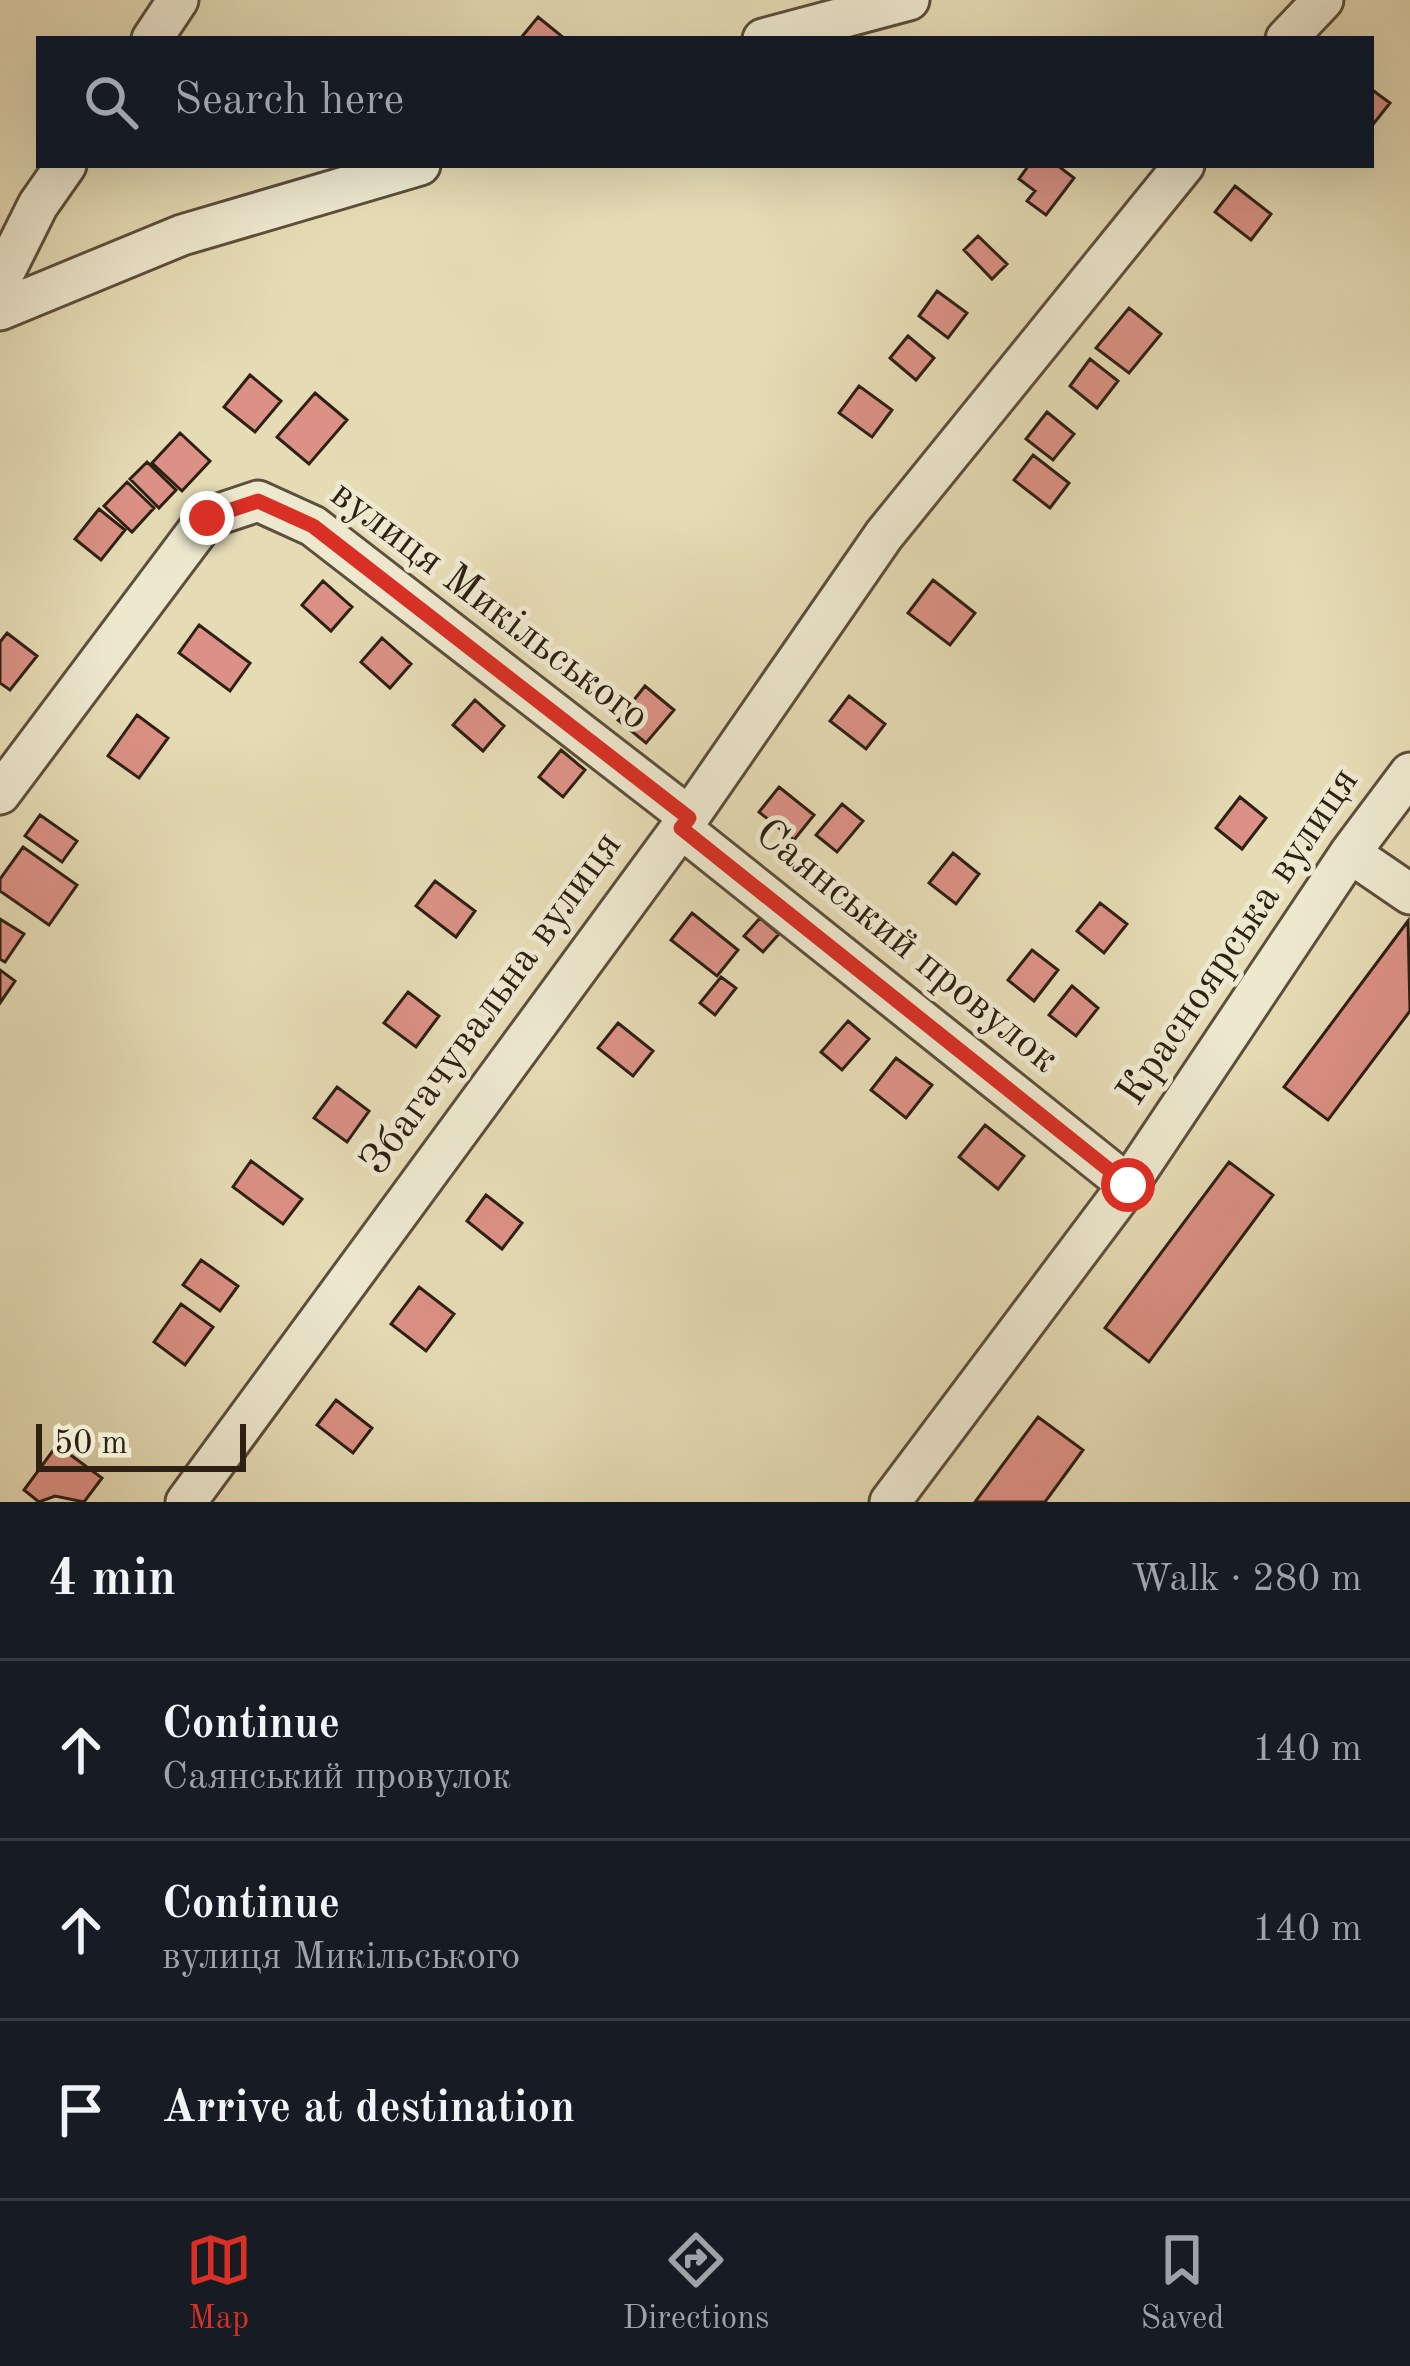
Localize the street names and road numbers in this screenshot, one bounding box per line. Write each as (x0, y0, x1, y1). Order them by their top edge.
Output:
street label: вулиця Микільського (322, 473, 656, 739)
street label: Красноярська вулиця (1111, 761, 1367, 1113)
street label: Саянський провулок (747, 812, 1065, 1082)
street label: Збагачувальна вулиця (354, 825, 630, 1183)

